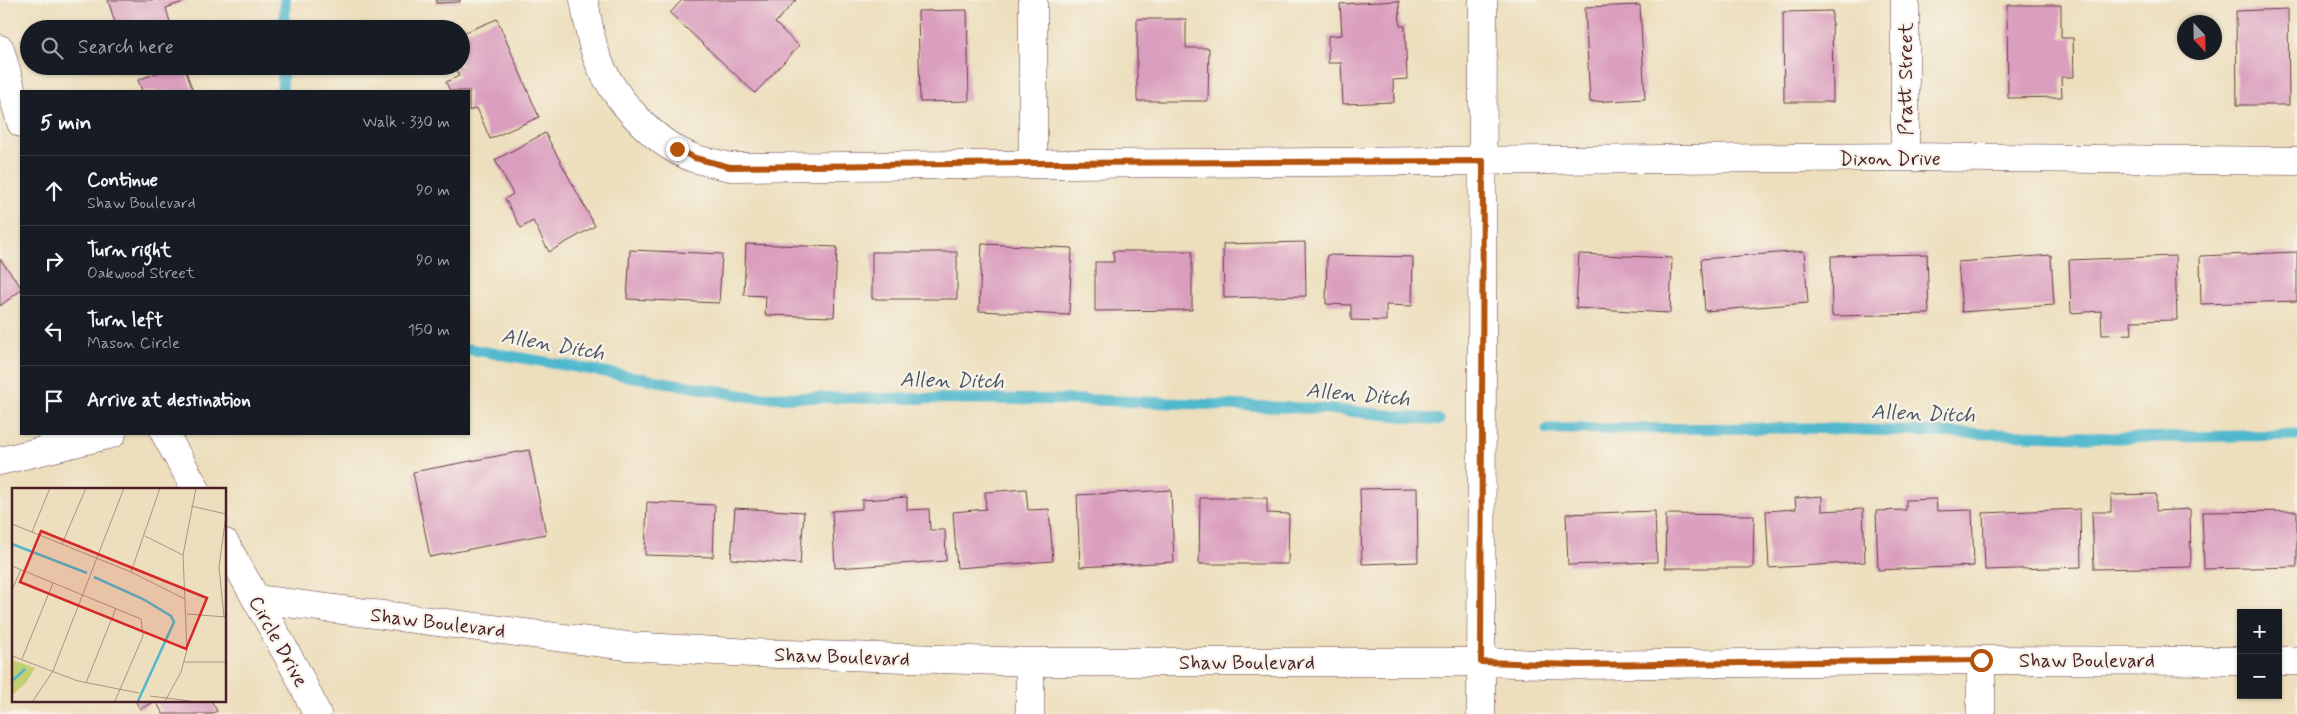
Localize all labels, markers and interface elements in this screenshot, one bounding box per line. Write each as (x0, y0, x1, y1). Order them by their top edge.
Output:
north arrow (2177, 15, 2222, 60)
search box (20, 20, 470, 75)
street label: Pratt Street (1893, 22, 1920, 135)
icon: search (38, 34, 66, 62)
text: Search here (78, 35, 174, 60)
text: 5 min (40, 109, 92, 137)
text: Walk · 330 m (362, 112, 450, 133)
route end (666, 138, 689, 161)
street label: Dixon Drive (1839, 146, 1941, 173)
text: Continue (87, 168, 158, 193)
icon: ahead (40, 177, 68, 205)
text: 90 m (416, 180, 450, 201)
text: Shaw Boulevard (87, 193, 196, 214)
text: Turn right (87, 238, 171, 263)
icon: right (40, 247, 68, 275)
text: 90 m (416, 250, 450, 271)
text: Oakwood Street (87, 263, 195, 284)
text: Turn left (87, 308, 163, 333)
icon: left (40, 317, 68, 345)
text: 150 m (408, 320, 450, 341)
water label: Allen Ditch (499, 322, 607, 368)
text: Mason Circle (87, 333, 180, 354)
water label: Allen Ditch (900, 366, 1005, 396)
water label: Allen Ditch (1305, 377, 1411, 414)
icon: arrive (40, 387, 68, 415)
text: Arrive at destination (87, 388, 251, 413)
water label: Allen Ditch (1870, 398, 1976, 430)
inset map (12, 488, 226, 702)
street label: Circle Drive (242, 591, 314, 692)
street label: Shaw Boulevard (369, 602, 507, 645)
map controls (2237, 609, 2282, 699)
button: + (2237, 609, 2282, 654)
street label: Shaw Boulevard (774, 642, 910, 673)
street label: Shaw Boulevard (2019, 648, 2155, 675)
route start (1970, 649, 1993, 672)
street label: Shaw Boulevard (1179, 650, 1315, 677)
button: − (2237, 654, 2282, 699)

